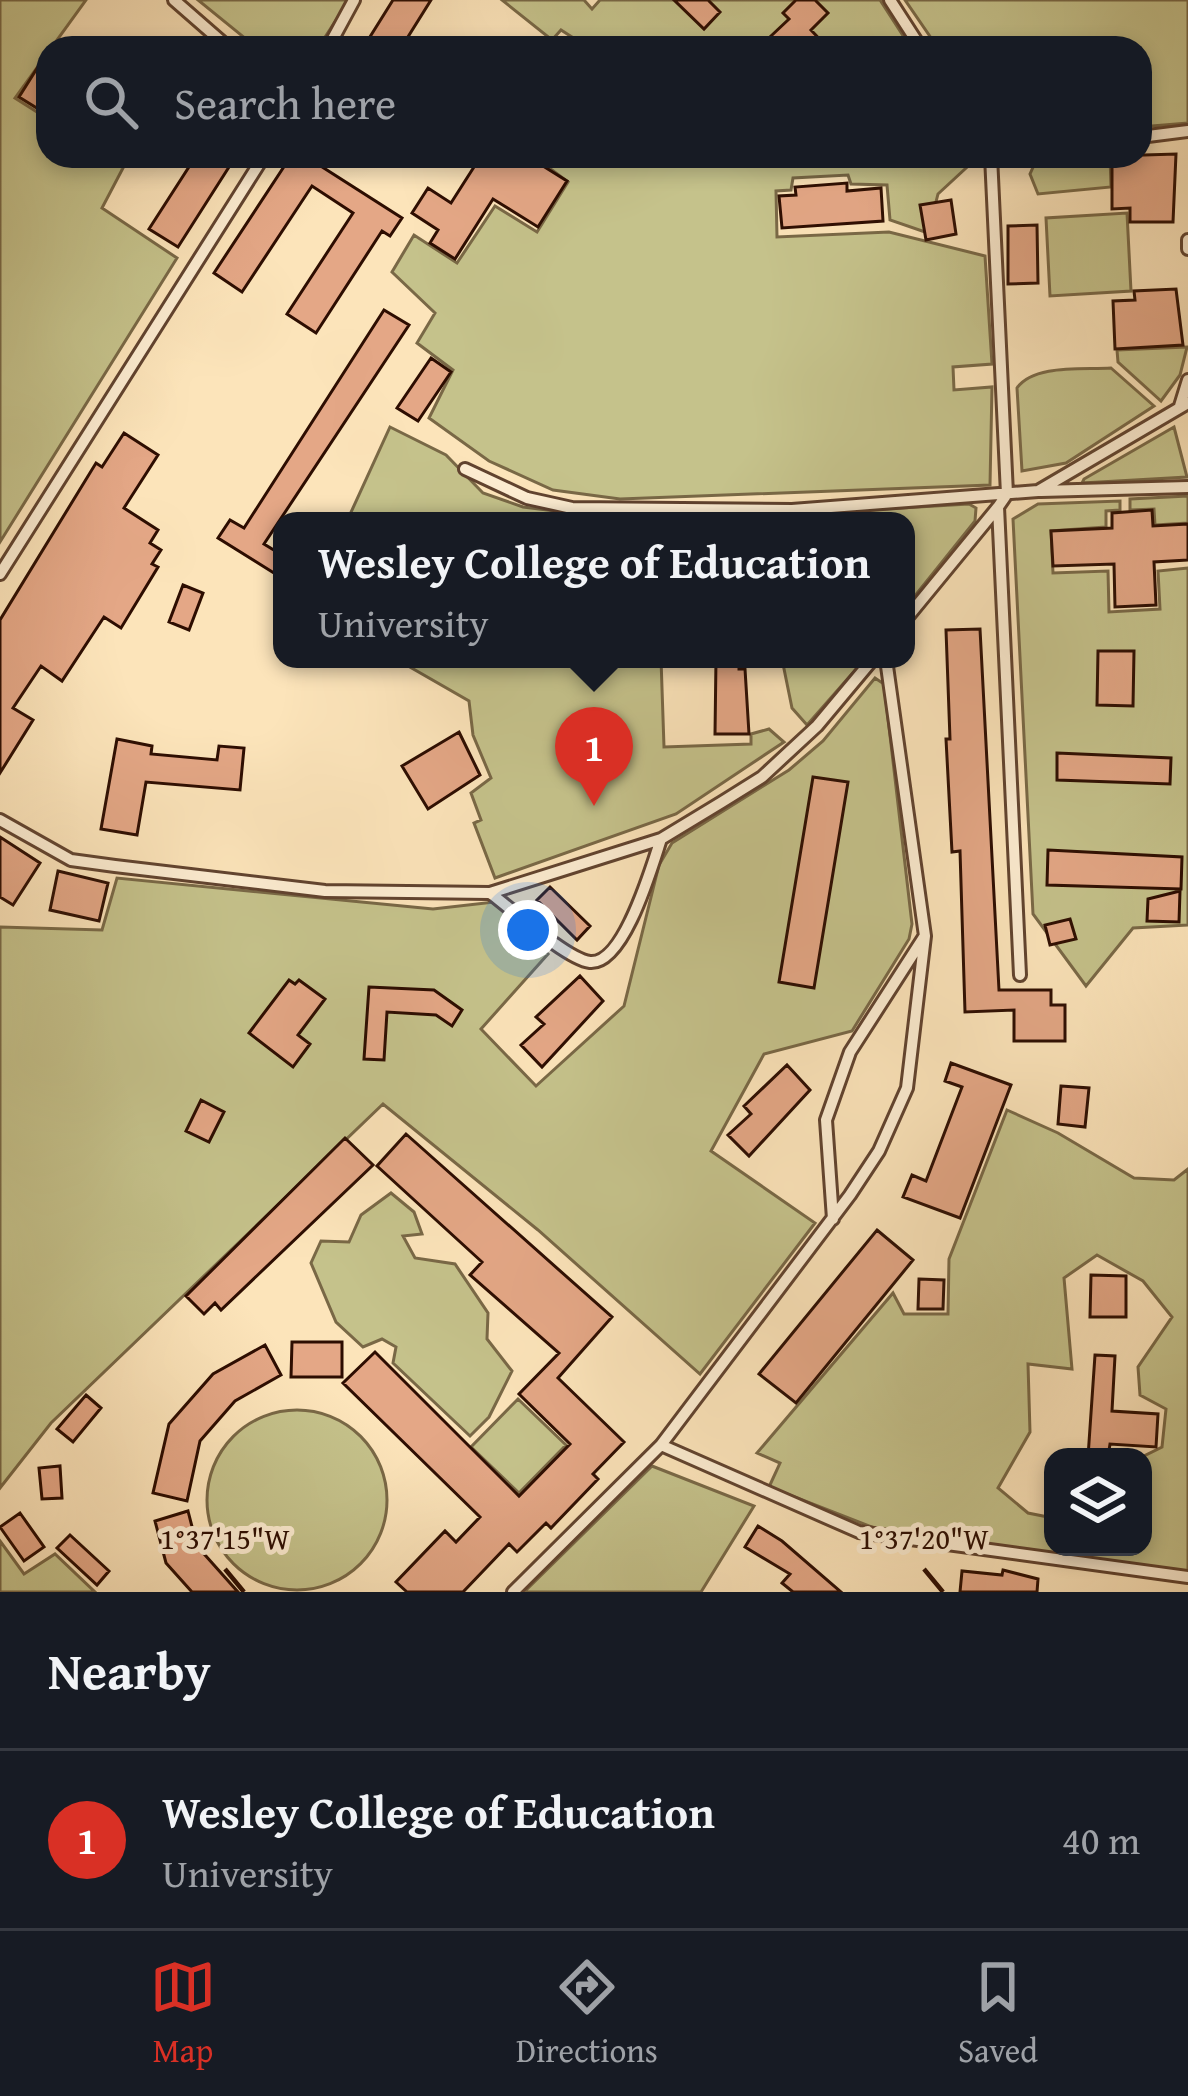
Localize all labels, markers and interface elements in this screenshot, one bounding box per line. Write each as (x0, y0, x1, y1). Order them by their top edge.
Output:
search box (36, 36, 1152, 168)
icon: search (78, 69, 144, 135)
text: Search here (174, 70, 396, 135)
popup (273, 512, 915, 668)
text: Wesley College of Education (318, 529, 870, 594)
text: University (318, 594, 489, 651)
pin: 1 (555, 707, 633, 806)
your location (498, 900, 558, 960)
map controls (1044, 1448, 1152, 1556)
button: layers (1044, 1448, 1152, 1556)
text: 1°37'15"W (160, 1516, 290, 1560)
text: 1°37'20"W (859, 1516, 989, 1560)
text: Nearby (48, 1633, 211, 1708)
text: Wesley College of Education (162, 1779, 715, 1844)
text: 1 (77, 1811, 97, 1868)
text: 40 m (1062, 1811, 1140, 1868)
text: University (162, 1844, 333, 1901)
tab: Map (150, 1954, 216, 2074)
tab: Directions (516, 1954, 658, 2074)
tab: Saved (958, 1954, 1038, 2074)

